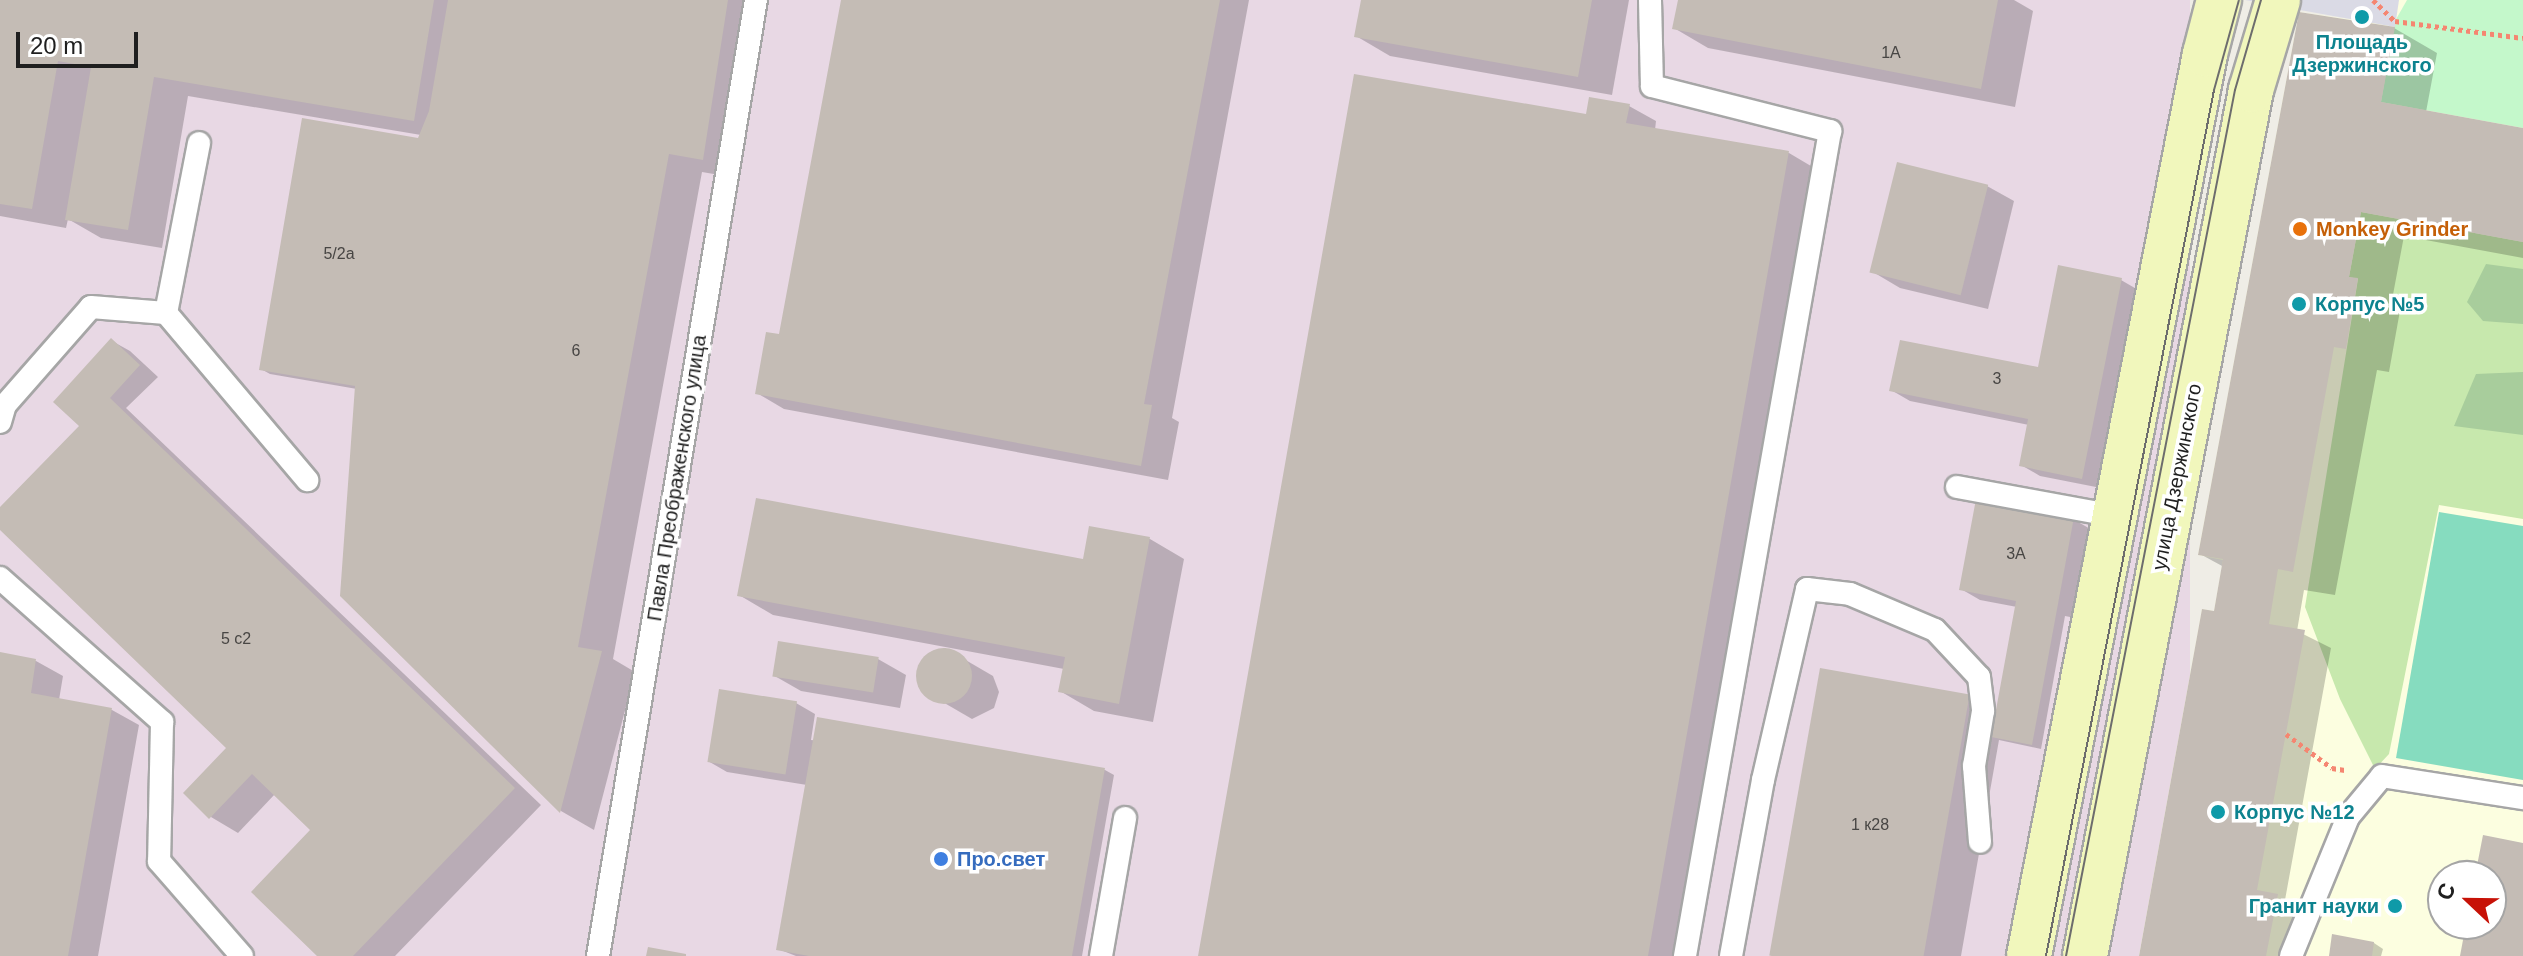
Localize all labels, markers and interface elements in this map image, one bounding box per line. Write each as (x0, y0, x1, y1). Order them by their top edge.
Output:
marker: Площадь Дзержинского (2353, 8, 2371, 26)
scale bar (20, 16, 142, 66)
place label: Площадь Дзержинского (2292, 30, 2432, 77)
text: 20 m (30, 32, 83, 59)
house number: 1А (1881, 43, 1901, 63)
place label: Monkey Grinder (2316, 217, 2468, 241)
marker: Monkey Grinder (2291, 220, 2309, 238)
house number: 5/2а (323, 244, 355, 264)
place label: Корпус №5 (2315, 292, 2424, 316)
marker: Корпус №5 (2290, 295, 2308, 313)
street label: Павла Преображенского улица (642, 333, 712, 623)
house number: 6 (572, 341, 580, 361)
house number: 3 (1993, 369, 2001, 389)
street label: улица Дзержинского (2147, 382, 2207, 572)
house number: 3А (2006, 544, 2026, 564)
house number: 5 с2 (221, 629, 251, 649)
place label: Корпус №12 (2234, 800, 2355, 824)
marker: Корпус №12 (2209, 803, 2227, 821)
house number: 1 к28 (1851, 815, 1889, 835)
place label: Про.свет (957, 847, 1045, 871)
marker: Про.свет (932, 850, 950, 868)
north arrow (2427, 860, 2507, 940)
text: С (2432, 880, 2461, 904)
place label: Гранит науки (2249, 894, 2379, 918)
marker: Гранит науки (2386, 897, 2404, 915)

